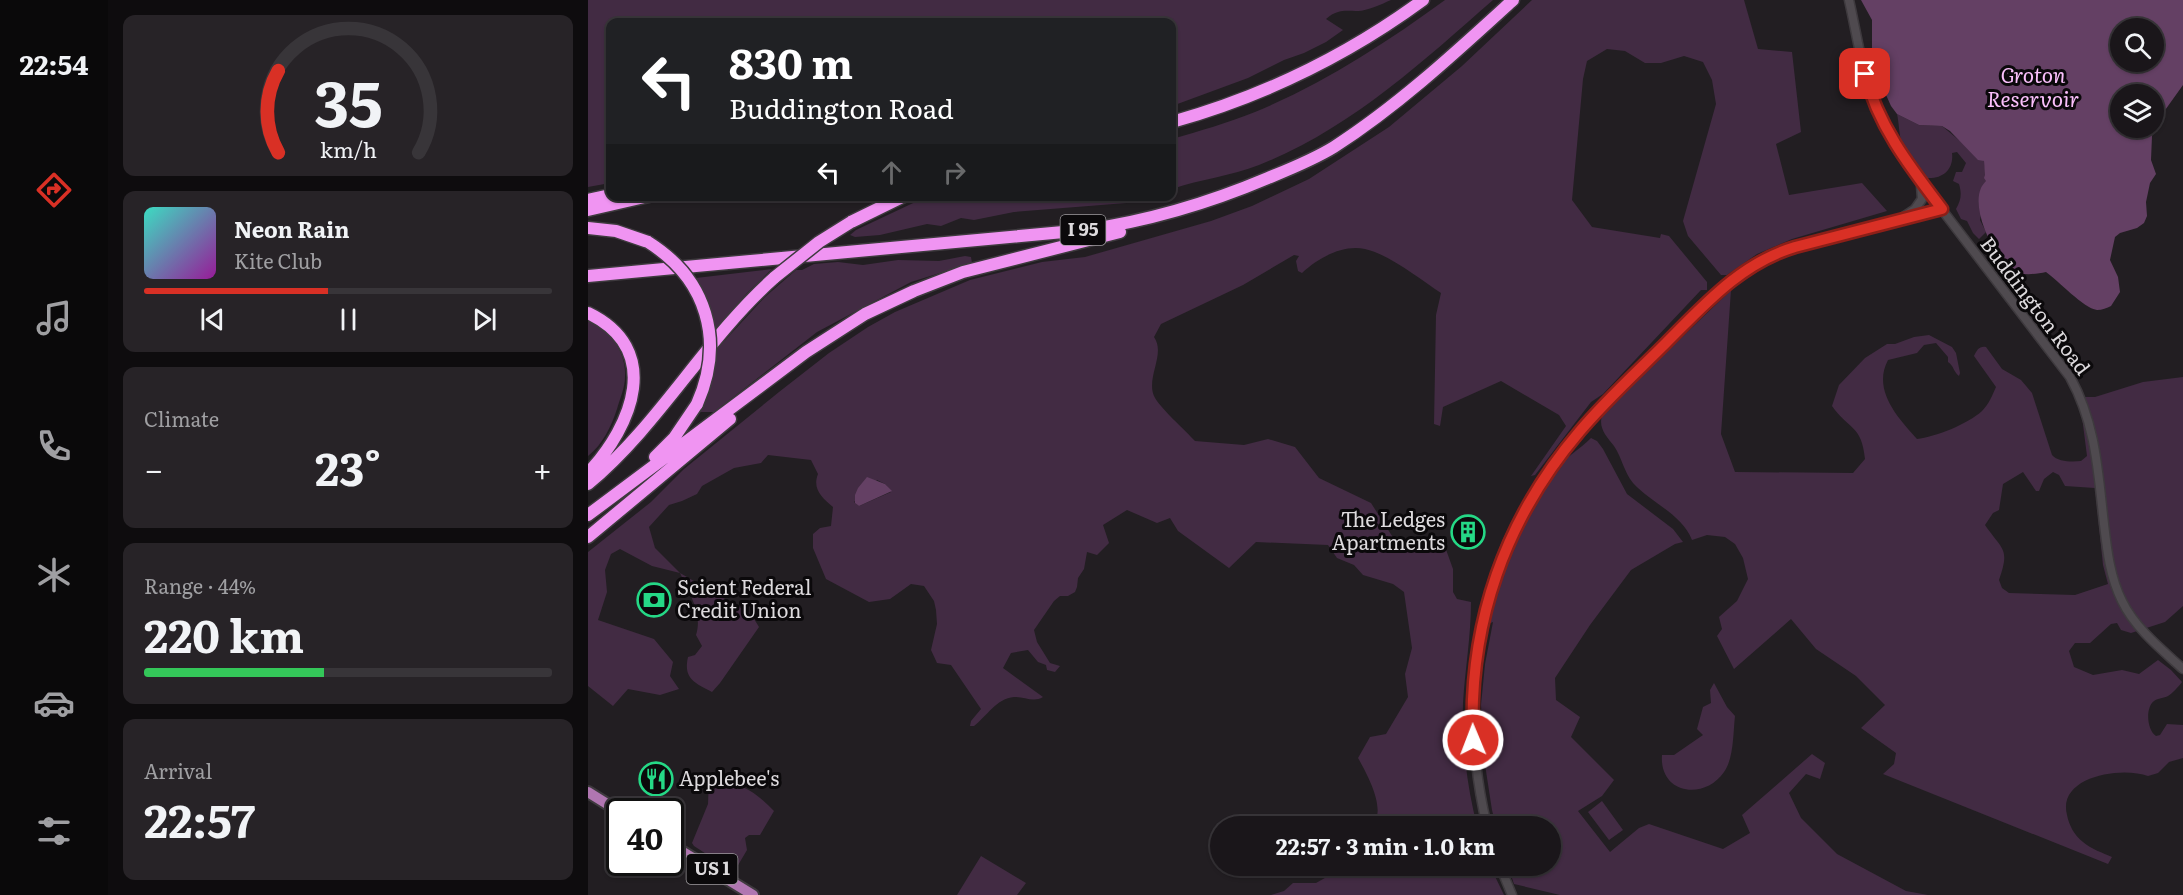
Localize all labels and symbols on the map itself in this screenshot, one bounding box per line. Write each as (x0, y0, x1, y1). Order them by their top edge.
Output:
pin (1839, 48, 1890, 99)
water label: Groton Reservoir (1987, 58, 2079, 113)
road number: I 95 (1060, 215, 1106, 245)
street label: Buddington Road (1975, 229, 2099, 380)
place label: The Ledges Apartments (1332, 503, 1445, 556)
building icon: The Ledges Apartments (1450, 514, 1486, 550)
place label: Scient Federal Credit Union (677, 571, 812, 624)
bank icon: Scient Federal Credit Union (636, 582, 672, 618)
position arrow (1441, 708, 1505, 772)
restaurant icon: Applebee's (638, 761, 674, 797)
place label: Applebee's (679, 762, 779, 792)
speed limit sign: 40 (606, 798, 684, 876)
road number: US 1 (686, 854, 738, 884)

